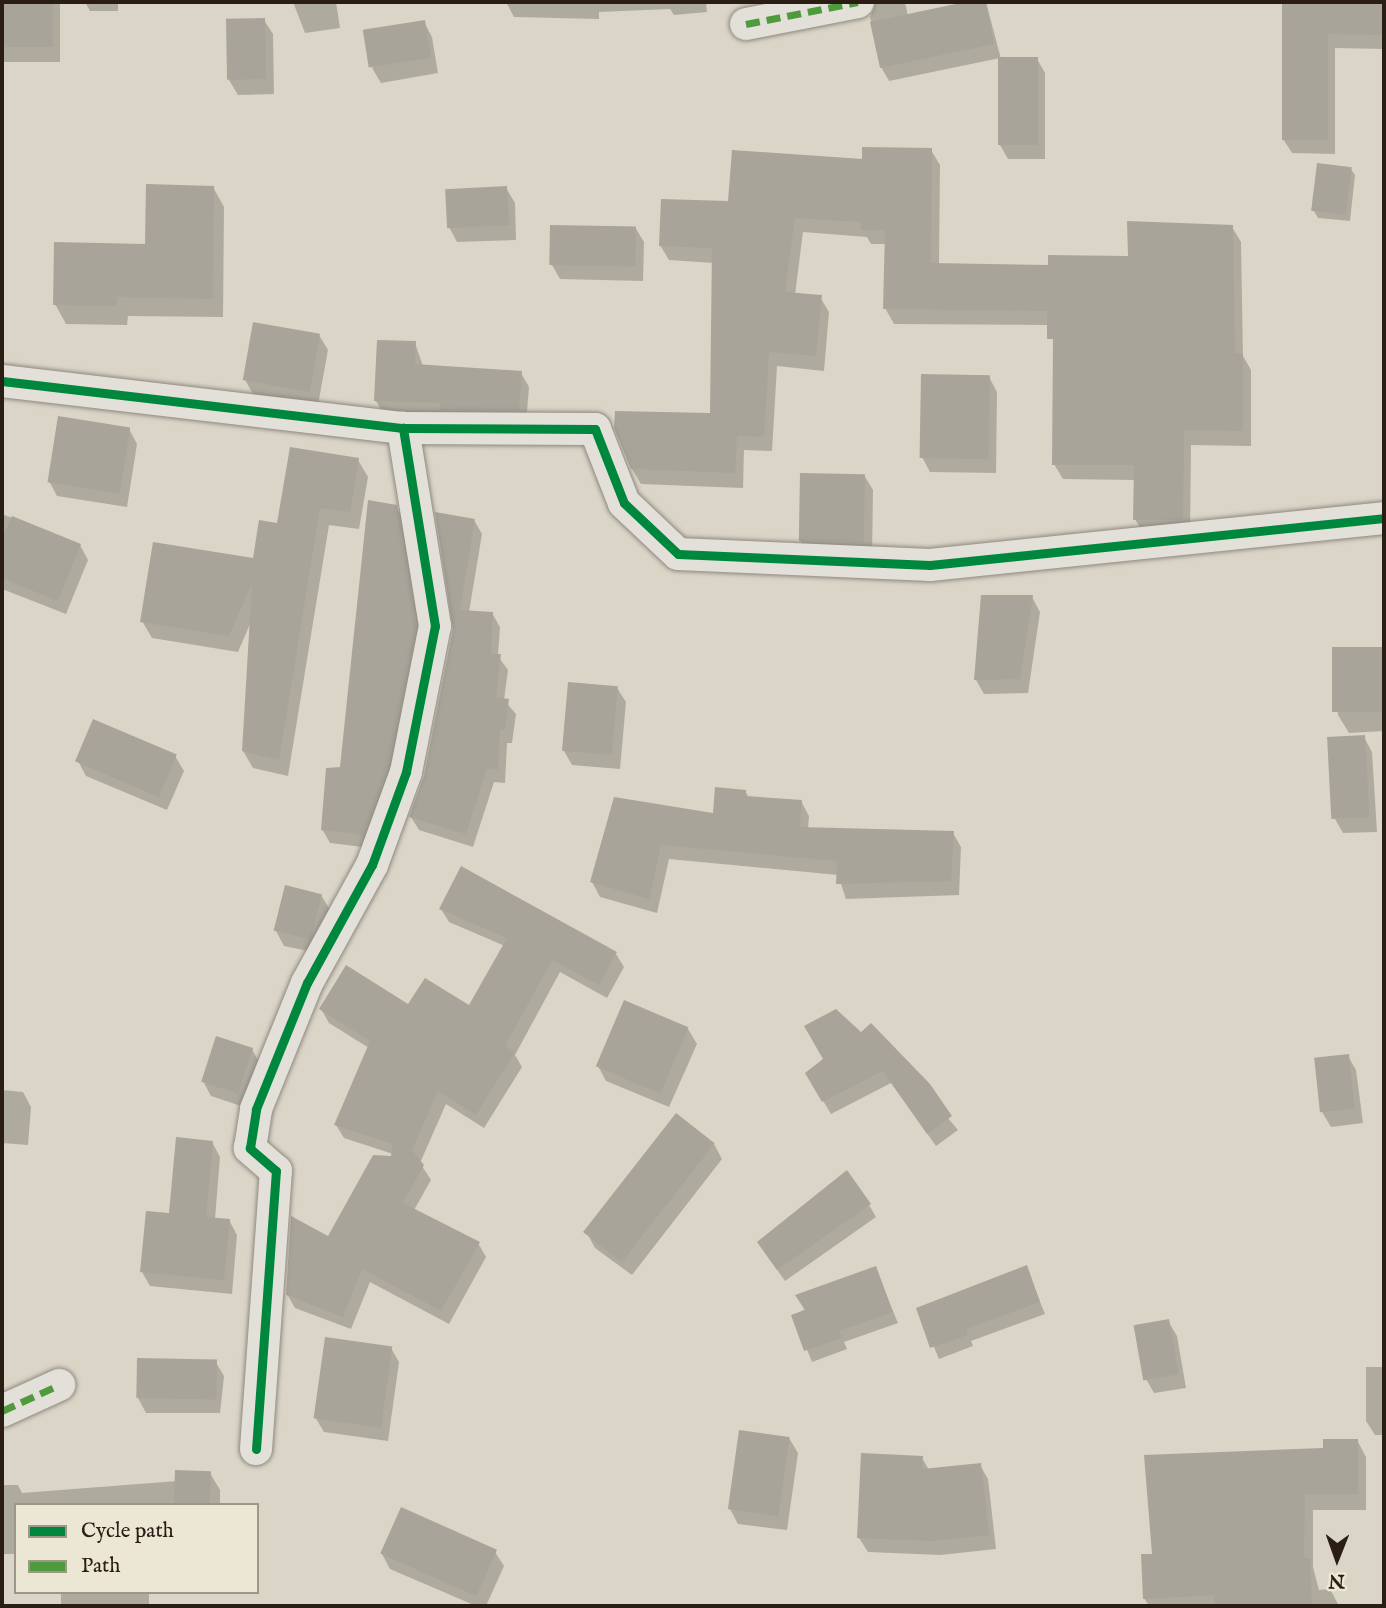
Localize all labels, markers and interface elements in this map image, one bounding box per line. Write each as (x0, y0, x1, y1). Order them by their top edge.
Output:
legend (14, 1503, 259, 1594)
text: Cycle path (81, 1518, 174, 1545)
north arrow (1302, 1524, 1372, 1594)
text: Path (81, 1553, 120, 1580)
text: N (1328, 1568, 1345, 1592)

